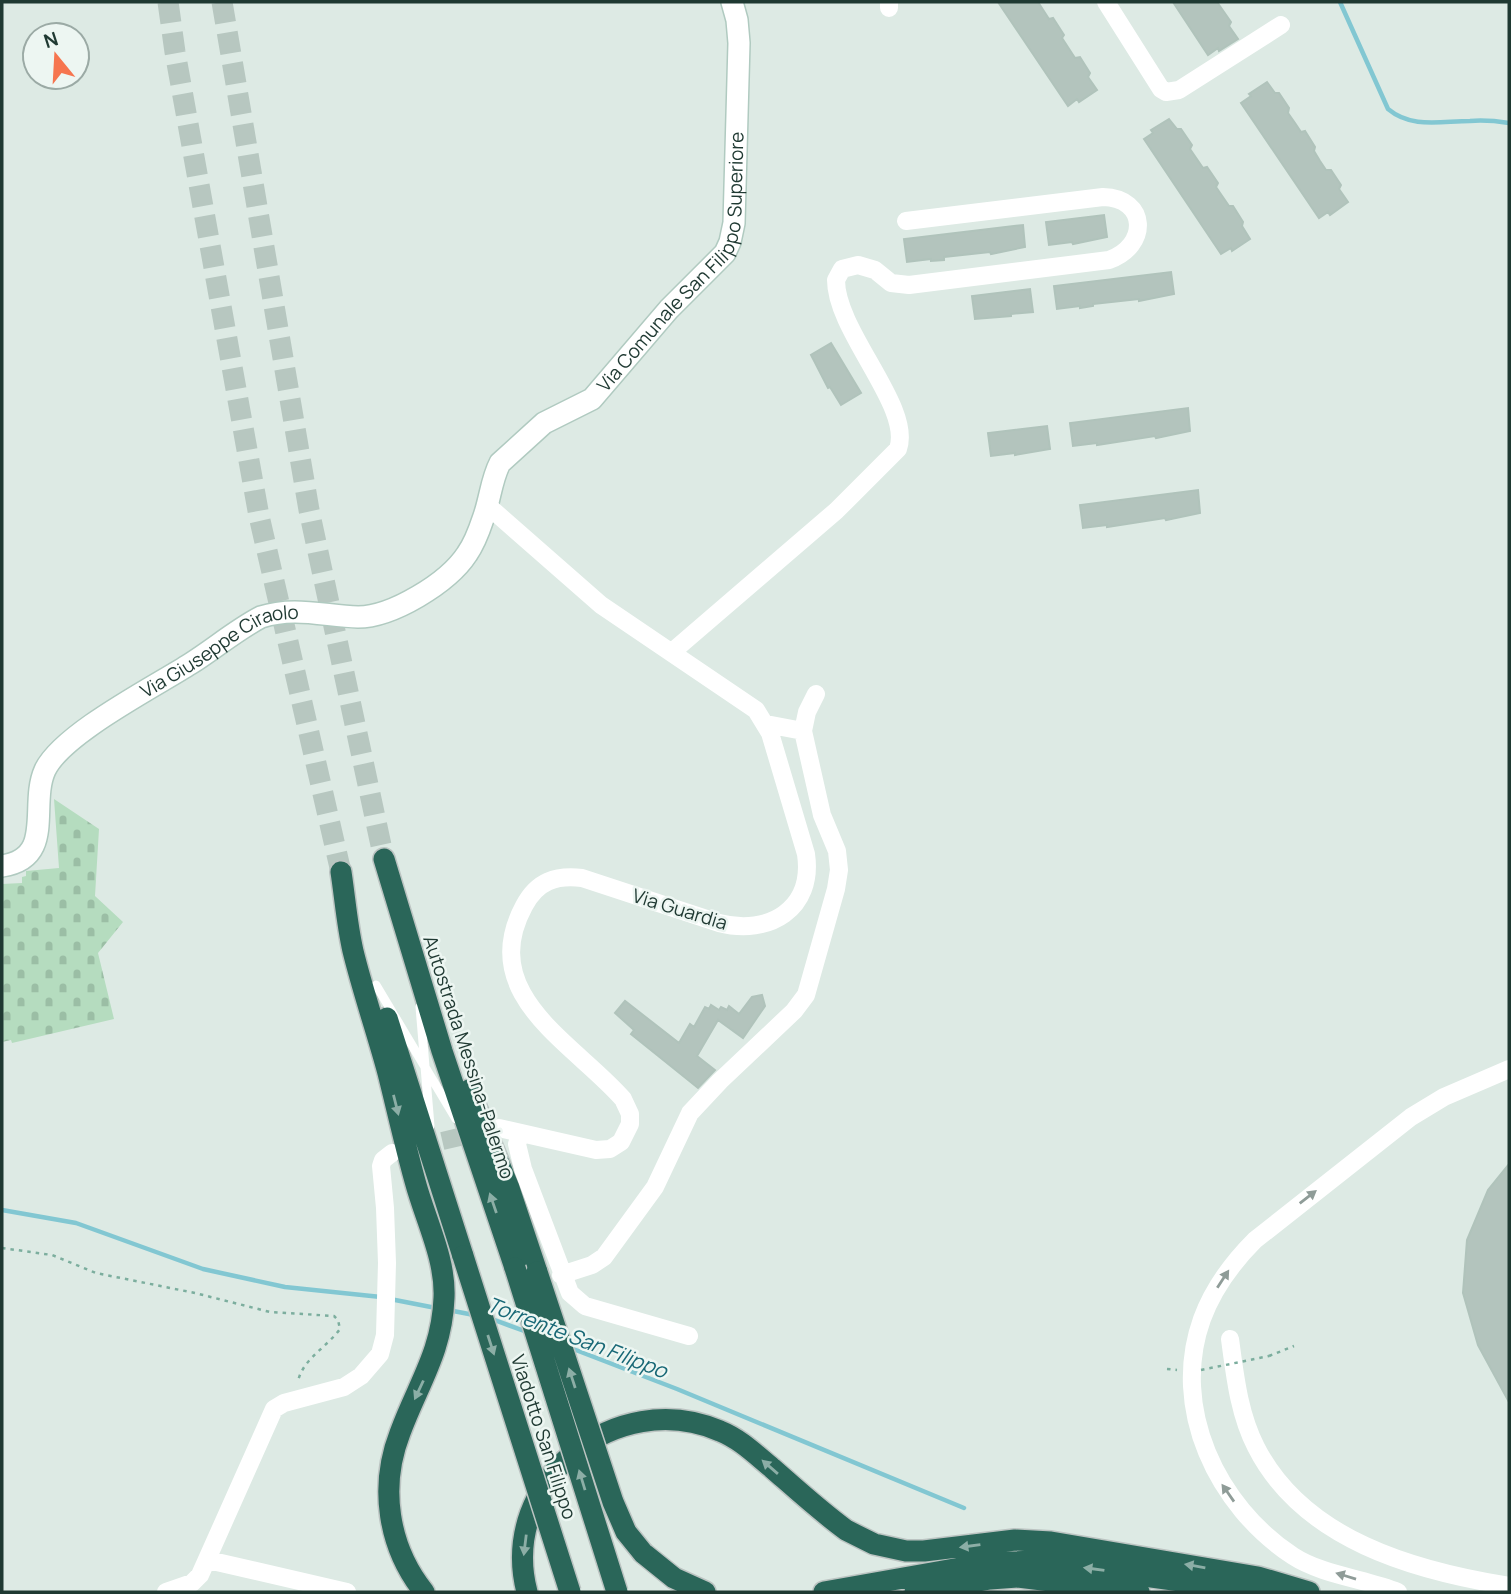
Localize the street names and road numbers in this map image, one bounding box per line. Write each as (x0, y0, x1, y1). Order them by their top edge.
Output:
street label: Via Comunale San Filippo Superiore (591, 131, 750, 397)
street label: Via Giuseppe Ciraolo (135, 599, 299, 704)
street label: Via Guardia (629, 882, 731, 936)
street label: Autostrada Messina-Palermo (417, 932, 521, 1182)
street label: Viadotto San Filippo (505, 1351, 583, 1523)

